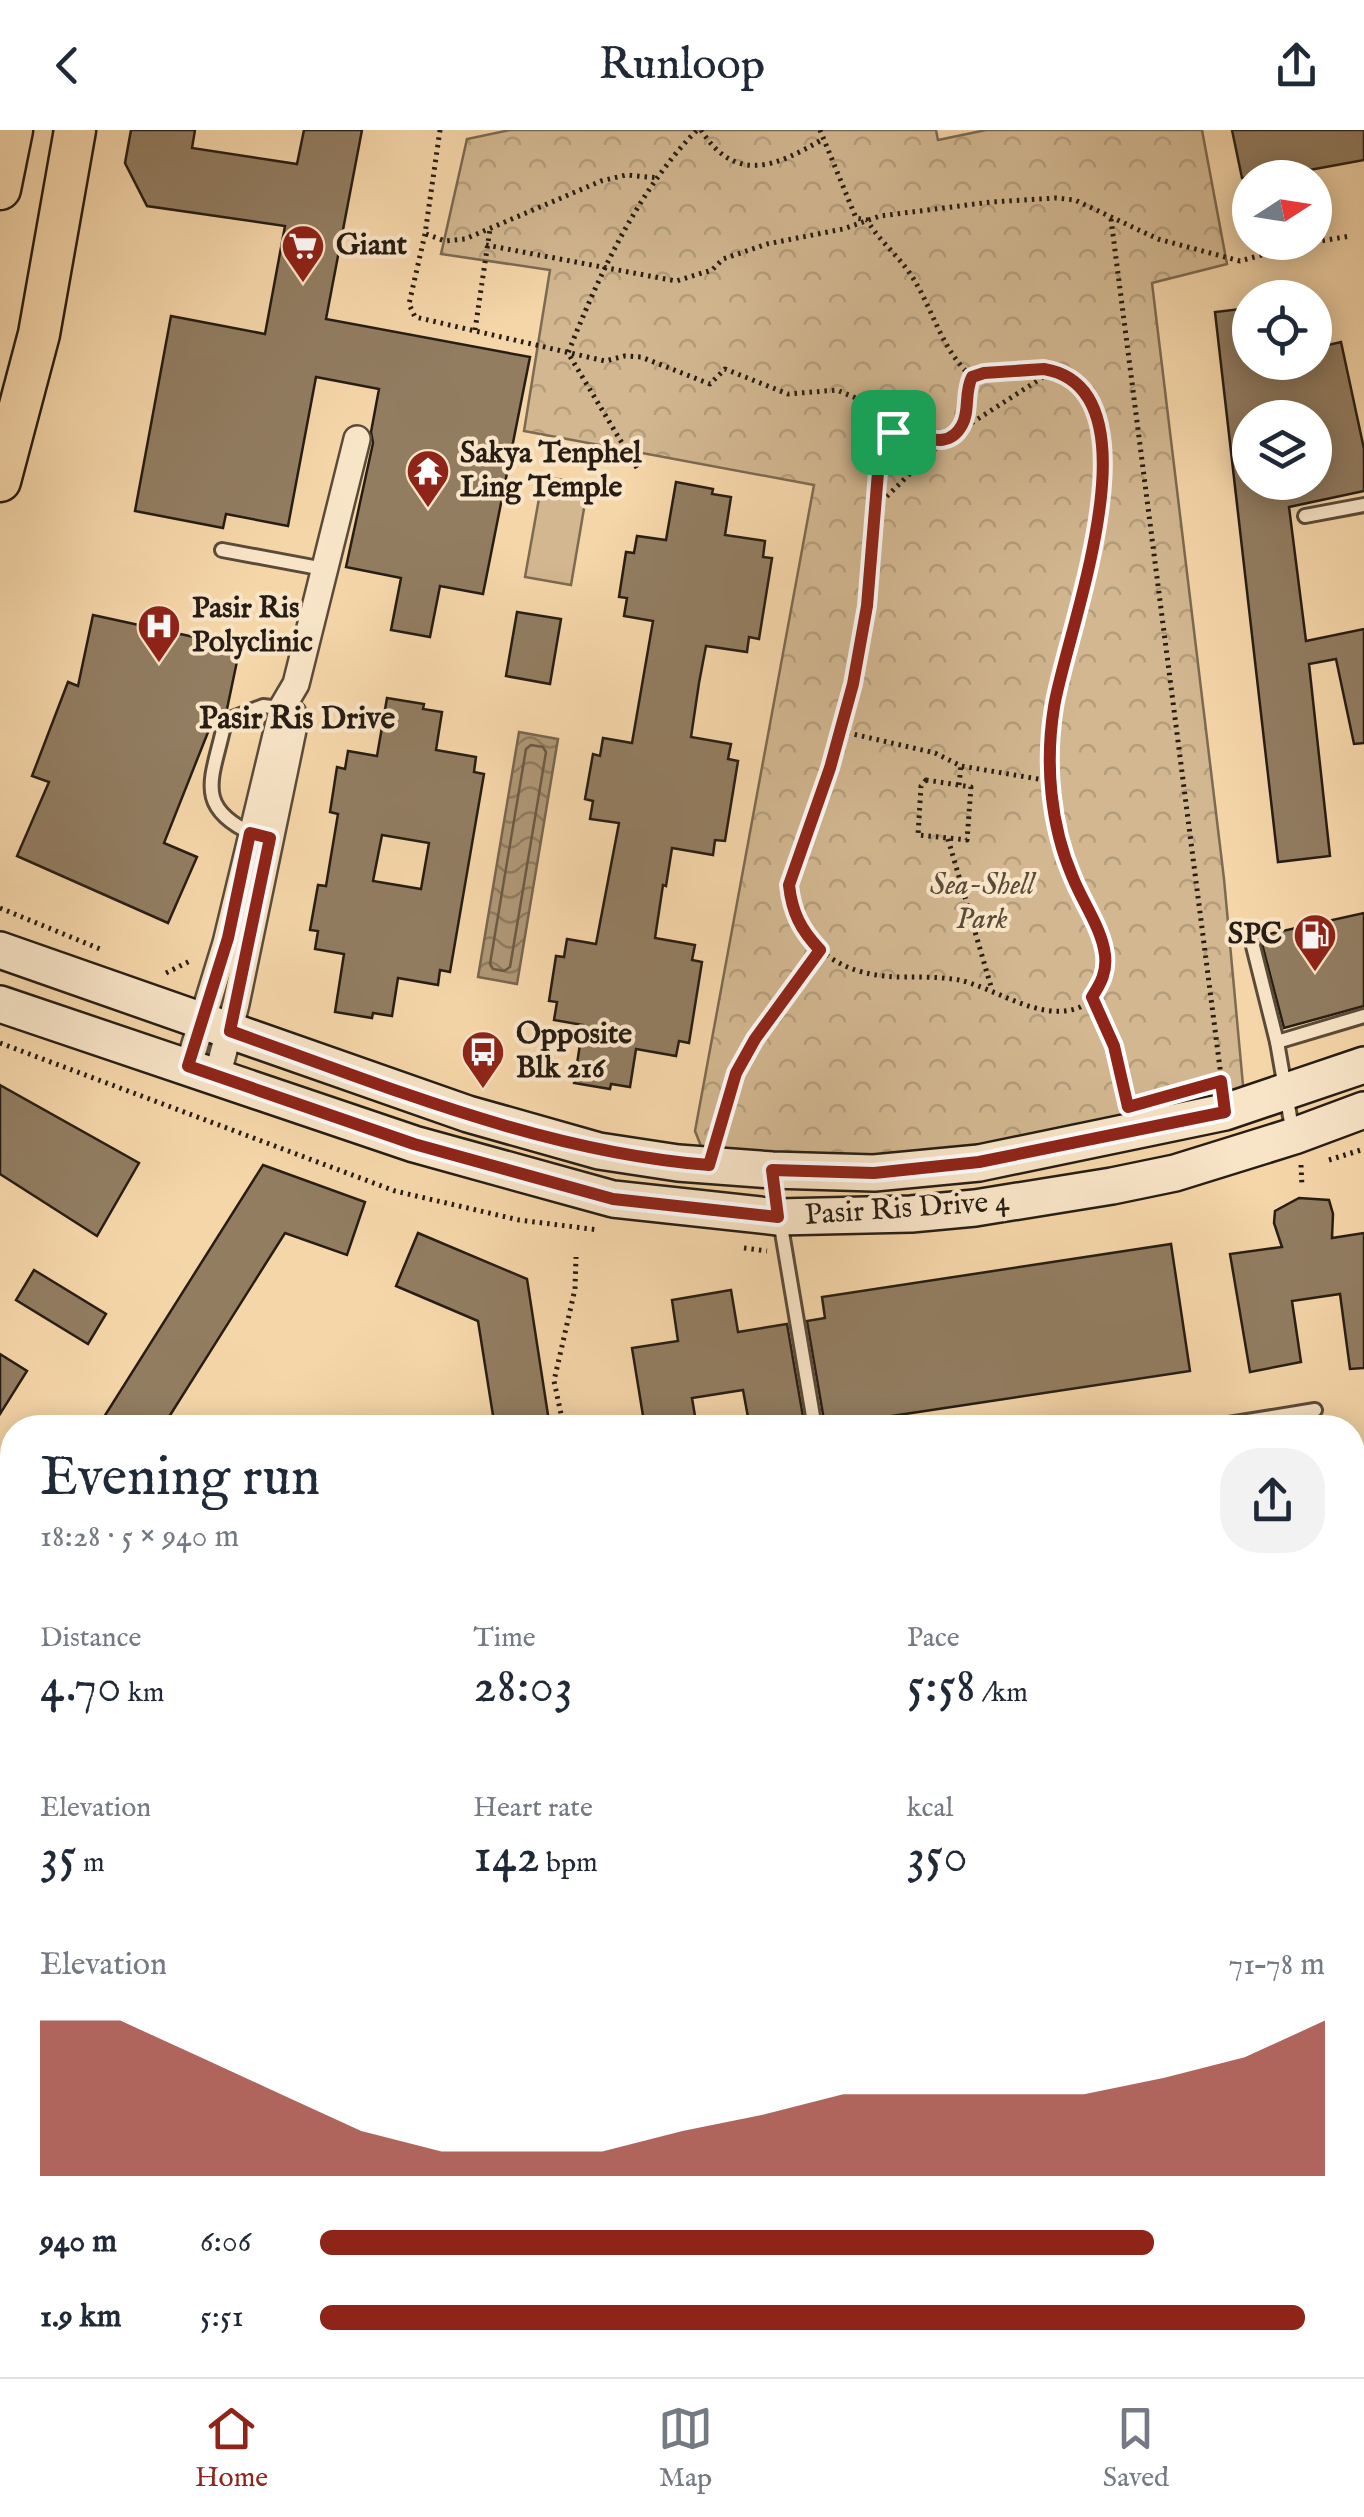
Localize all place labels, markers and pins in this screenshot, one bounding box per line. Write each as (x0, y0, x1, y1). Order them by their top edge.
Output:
supermarket icon: Giant (280, 223, 326, 284)
place label: Giant (336, 227, 408, 265)
pin (851, 390, 936, 475)
place label: Sakya Tenphel Ling Temple (460, 435, 642, 507)
temple icon: Sakya Tenphel Ling Temple (405, 448, 451, 509)
place label: Pasir Ris Polyclinic (192, 590, 313, 662)
hospital icon: Pasir Ris Polyclinic (136, 603, 182, 664)
fuel station icon: SPC (1292, 912, 1338, 973)
place label: SPC (1228, 916, 1282, 954)
place label: Opposite Blk 216 (516, 1016, 632, 1088)
bus stop icon: Opposite Blk 216 (460, 1029, 506, 1090)

